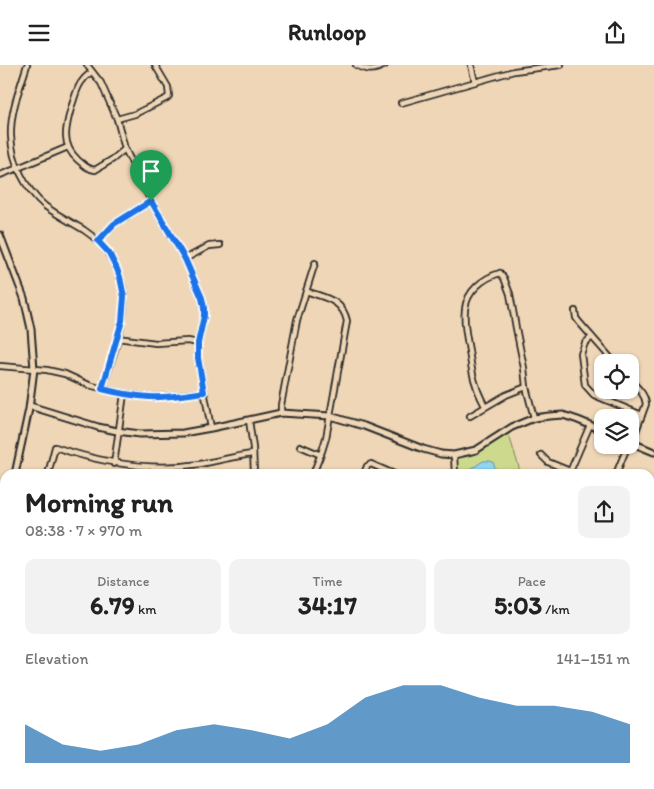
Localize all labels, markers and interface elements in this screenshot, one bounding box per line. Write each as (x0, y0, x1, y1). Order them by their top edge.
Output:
icon: menu (25, 19, 53, 47)
text: Runloop (288, 19, 366, 46)
icon: share (601, 19, 629, 47)
pin (130, 150, 172, 201)
icon: arrive (137, 157, 165, 185)
map controls (594, 354, 639, 454)
button: locate (594, 354, 639, 399)
button: layers (594, 409, 639, 454)
text: Morning run (25, 485, 173, 519)
button: share (578, 486, 630, 538)
text: 08:38 · 7 × 970 m (25, 521, 142, 540)
text: Distance (97, 573, 149, 590)
text: Time (313, 573, 342, 590)
text: Pace (518, 573, 546, 590)
text: 6.79 (90, 590, 135, 620)
text: 34:17 (298, 590, 357, 620)
text: 5:03 (494, 590, 542, 620)
text: km (135, 601, 156, 618)
text: /km (542, 601, 570, 618)
text: Elevation (25, 649, 89, 668)
text: 141–151 m (556, 649, 630, 668)

